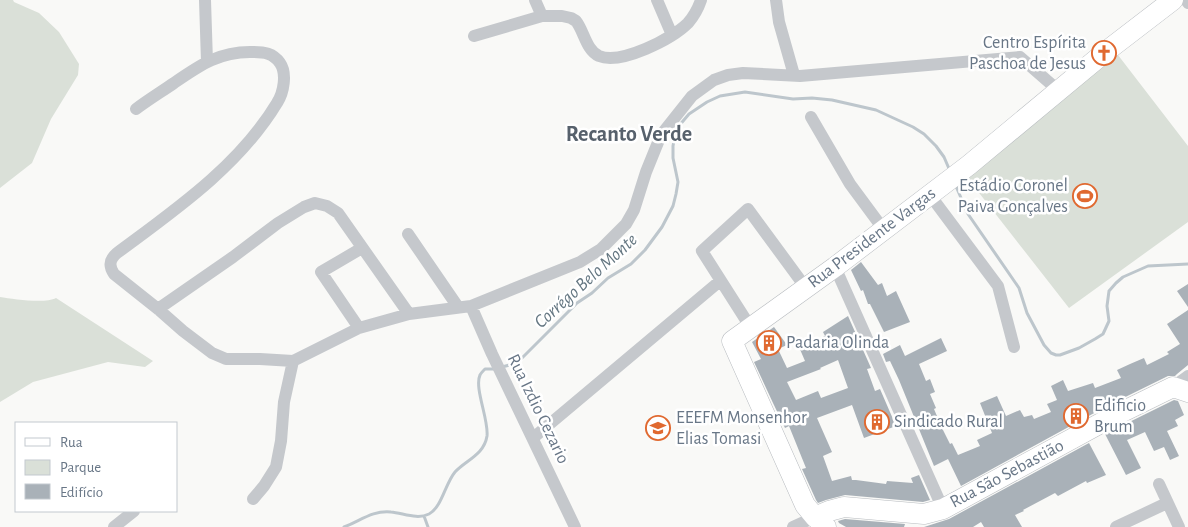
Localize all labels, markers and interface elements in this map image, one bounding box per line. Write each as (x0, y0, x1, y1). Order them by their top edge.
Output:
place label: Centro Espírita Paschoa de Jesus (969, 34, 1086, 73)
church icon: Centro Espírita Paschoa de Jesus (1091, 40, 1117, 66)
district label: Recanto Verde (566, 123, 692, 145)
place label: Estádio Coronel Paiva Gonçalves (958, 177, 1068, 216)
sports icon: Estádio Coronel Paiva Gonçalves (1072, 183, 1098, 209)
street label: Rua Presidente Vargas (805, 184, 939, 292)
water label: Corrégo Belo Monte (531, 230, 641, 332)
building icon: Padaria Olinda (756, 330, 782, 356)
place label: Padaria Olinda (786, 334, 889, 352)
street label: Rua Izdio Cezario (504, 351, 572, 467)
place label: Edificio Brum (1094, 397, 1146, 436)
building icon: Edificio Brum (1063, 403, 1089, 429)
place label: EEEFM Monsenhor Elias Tomasi (676, 409, 807, 448)
building icon: Sindicado Rural (864, 409, 890, 435)
place label: Sindicado Rural (894, 413, 1003, 431)
school or university icon: EEEFM Monsenhor Elias Tomasi (645, 415, 671, 441)
legend (15, 422, 178, 512)
text: Rua (60, 435, 83, 450)
street label: Rua São Sebastião (947, 436, 1067, 512)
text: Parque (60, 460, 101, 475)
text: Edifício (60, 485, 103, 500)

